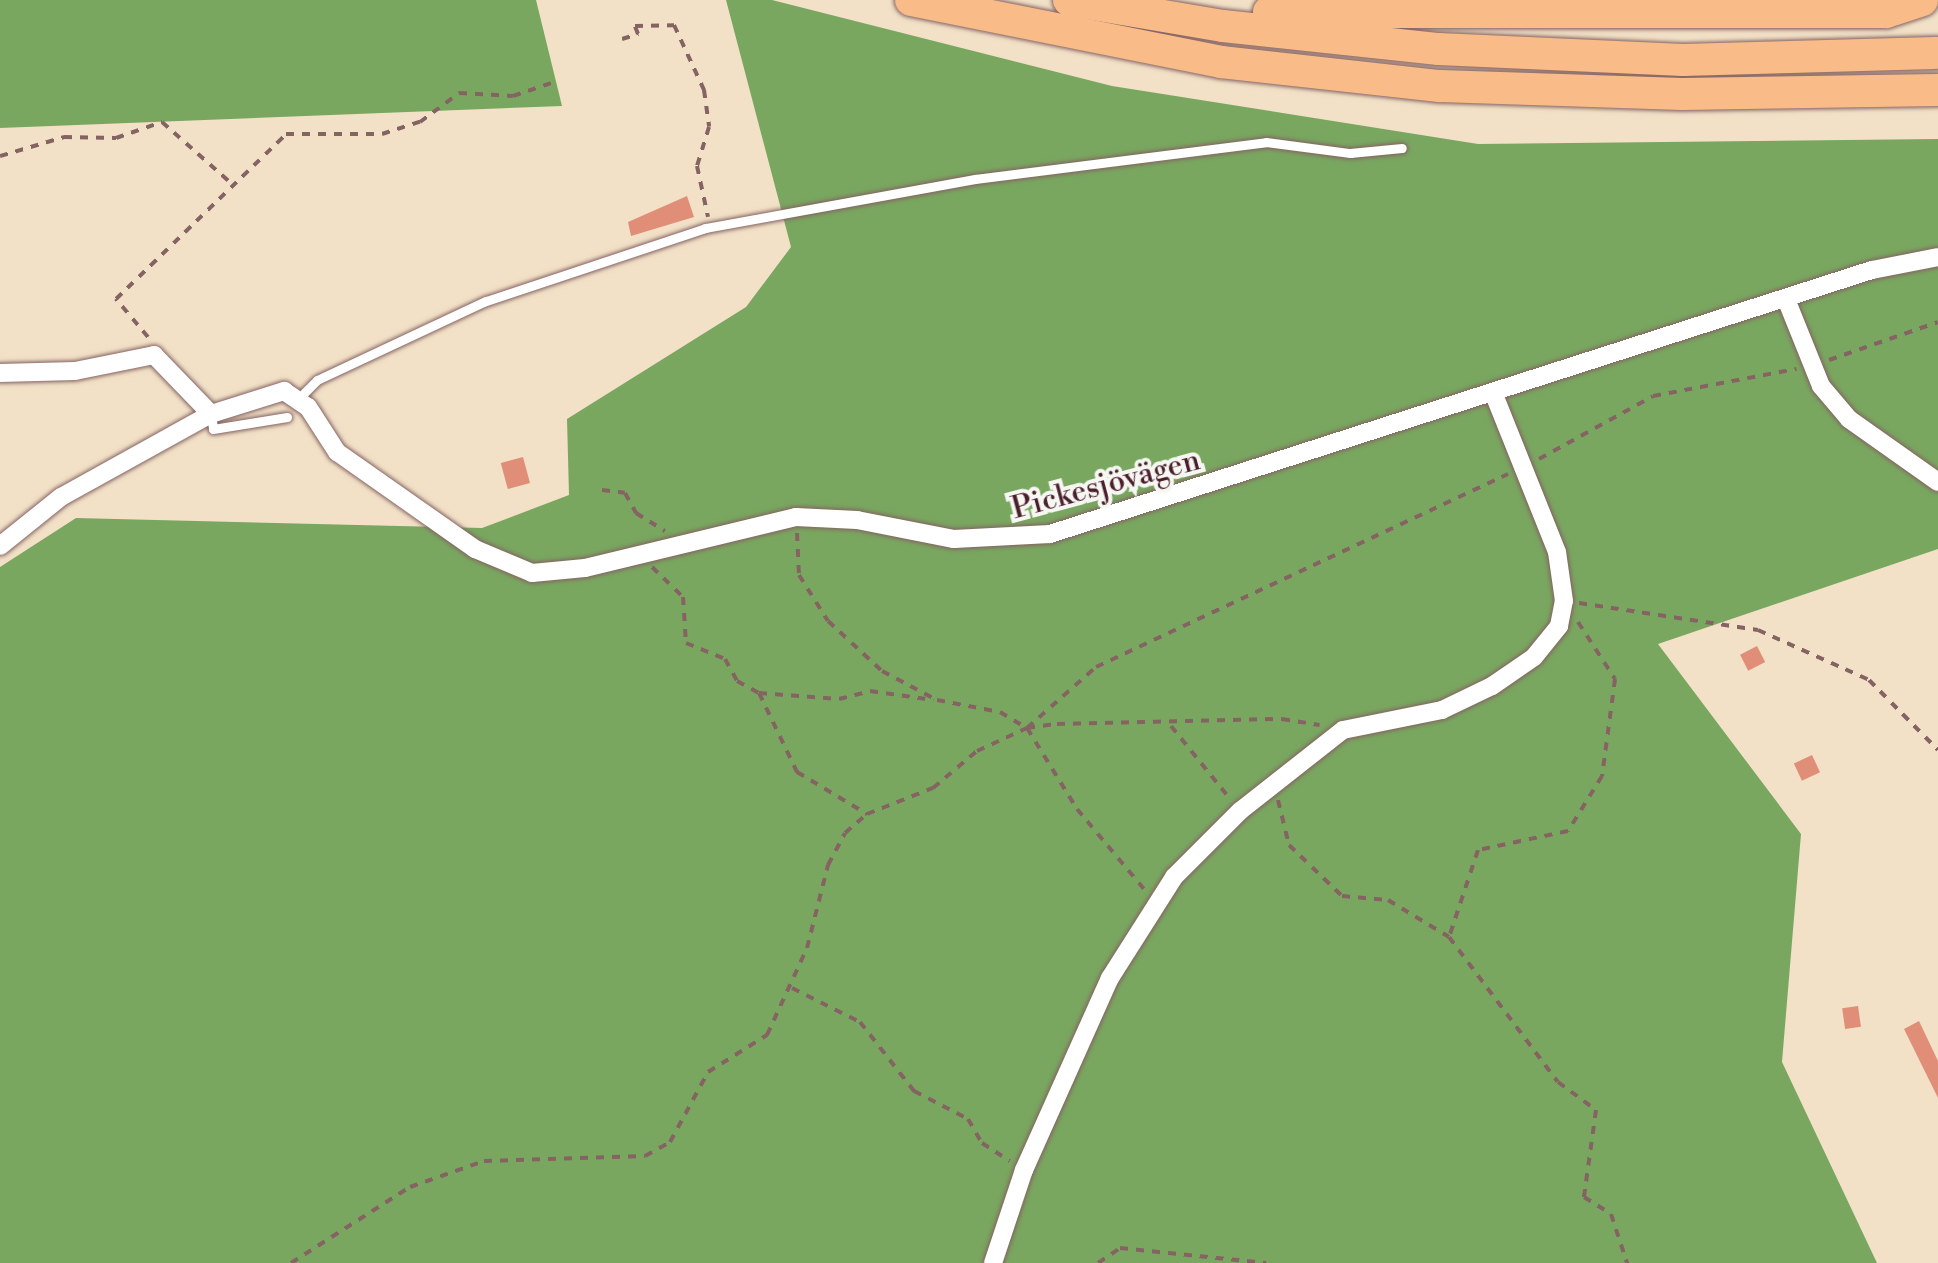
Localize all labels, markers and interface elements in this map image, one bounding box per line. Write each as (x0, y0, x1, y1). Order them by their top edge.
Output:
street label: Pickesjövägen (1008, 443, 1204, 527)

